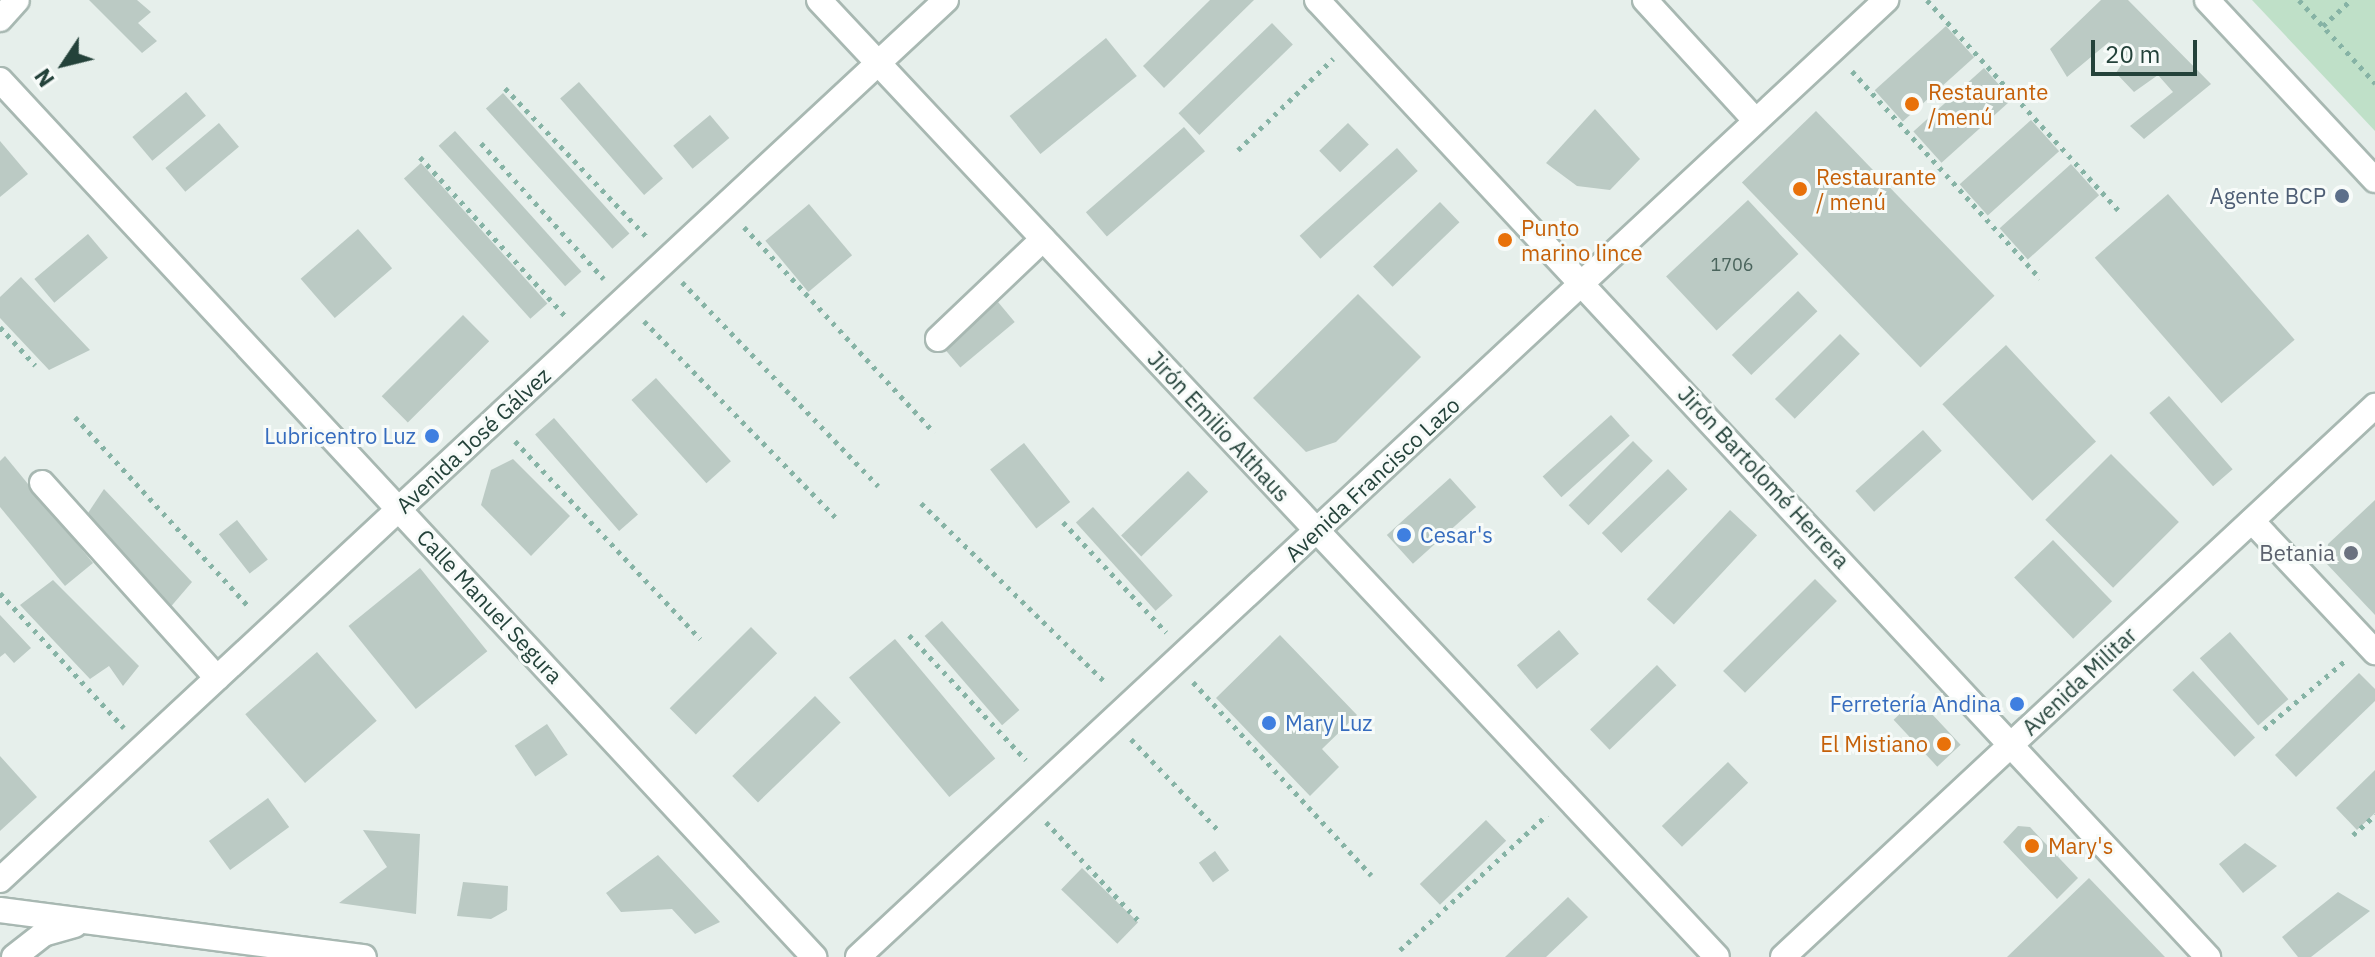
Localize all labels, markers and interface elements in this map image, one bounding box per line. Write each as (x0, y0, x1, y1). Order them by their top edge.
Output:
north arrow (24, 24, 104, 104)
scale bar (2095, 24, 2201, 74)
text: 20 m (2105, 38, 2160, 70)
text: N (27, 63, 60, 93)
place label: Restaurante /menú (1928, 78, 2048, 130)
marker: Restaurante /menú (1903, 95, 1921, 113)
place label: Restaurante / menú (1816, 163, 1936, 214)
marker: Restaurante / menú (1791, 180, 1809, 198)
place label: Agente BCP (2210, 183, 2326, 209)
marker: Agente BCP (2333, 187, 2351, 205)
place label: Punto marino lince (1521, 214, 1643, 266)
marker: Punto marino lince (1496, 231, 1514, 249)
house number: 1706 (1710, 254, 1754, 276)
street label: Jirón Emilio Althaus (1142, 345, 1296, 507)
street label: Avenida José Gálvez (390, 362, 556, 518)
street label: Jirón Bartolomé Herrera (1673, 381, 1855, 573)
street label: Avenida Francisco Lazo (1279, 391, 1465, 567)
place label: Lubricentro Luz (264, 423, 416, 449)
marker: Lubricentro Luz (423, 427, 441, 445)
place label: Cesar's (1420, 522, 1493, 548)
street label: Calle Manuel Segura (412, 523, 568, 689)
marker: Cesar's (1395, 526, 1413, 544)
place label: Betania (2259, 540, 2335, 566)
marker: Betania (2342, 544, 2360, 562)
street label: Avenida Militar (2016, 621, 2142, 741)
place label: Ferretería Andina (1830, 691, 2001, 717)
marker: Ferretería Andina (2008, 695, 2026, 713)
place label: Mary Luz (1285, 710, 1373, 736)
marker: Mary Luz (1260, 714, 1278, 732)
place label: El Mistiano (1820, 731, 1928, 757)
marker: El Mistiano (1935, 735, 1953, 753)
place label: Mary's (2048, 833, 2113, 859)
marker: Mary's (2023, 837, 2041, 855)

